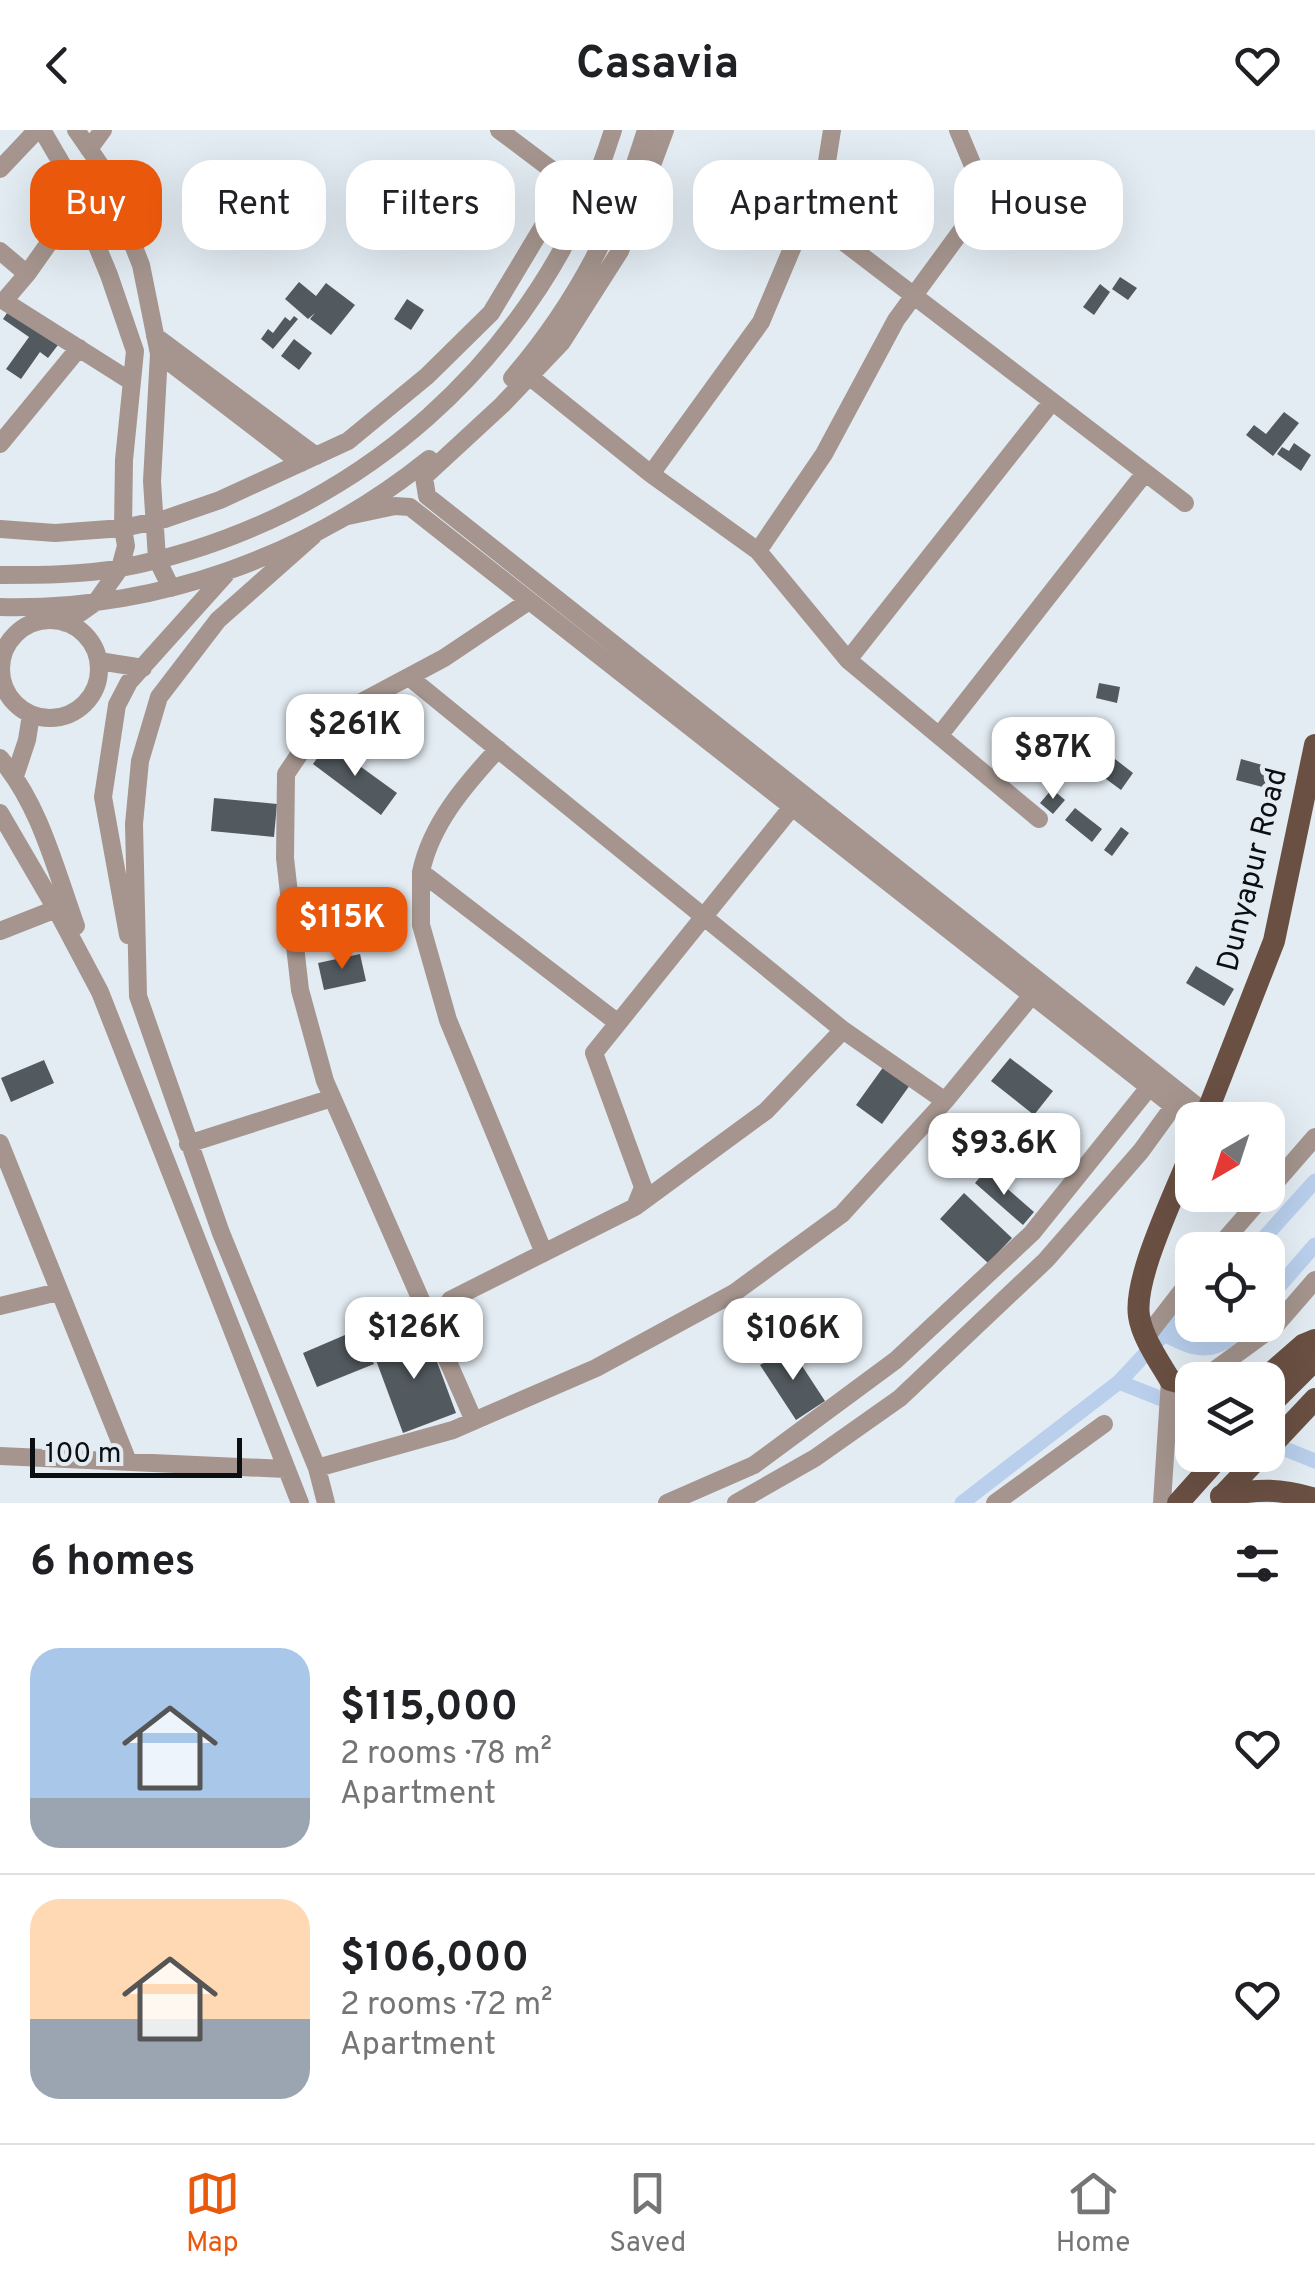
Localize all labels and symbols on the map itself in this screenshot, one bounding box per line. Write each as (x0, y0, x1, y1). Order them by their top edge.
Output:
pin: $261K (285, 694, 425, 779)
pin: $87K (994, 717, 1112, 802)
street label: Dunyapur Road (1211, 765, 1297, 975)
pin: $115K (272, 887, 412, 972)
north arrow (1175, 1102, 1285, 1212)
pin: $93.6K (923, 1113, 1085, 1198)
pin: $126K (344, 1297, 484, 1382)
pin: $106K (723, 1298, 863, 1383)
scale bar (30, 1433, 242, 1478)

